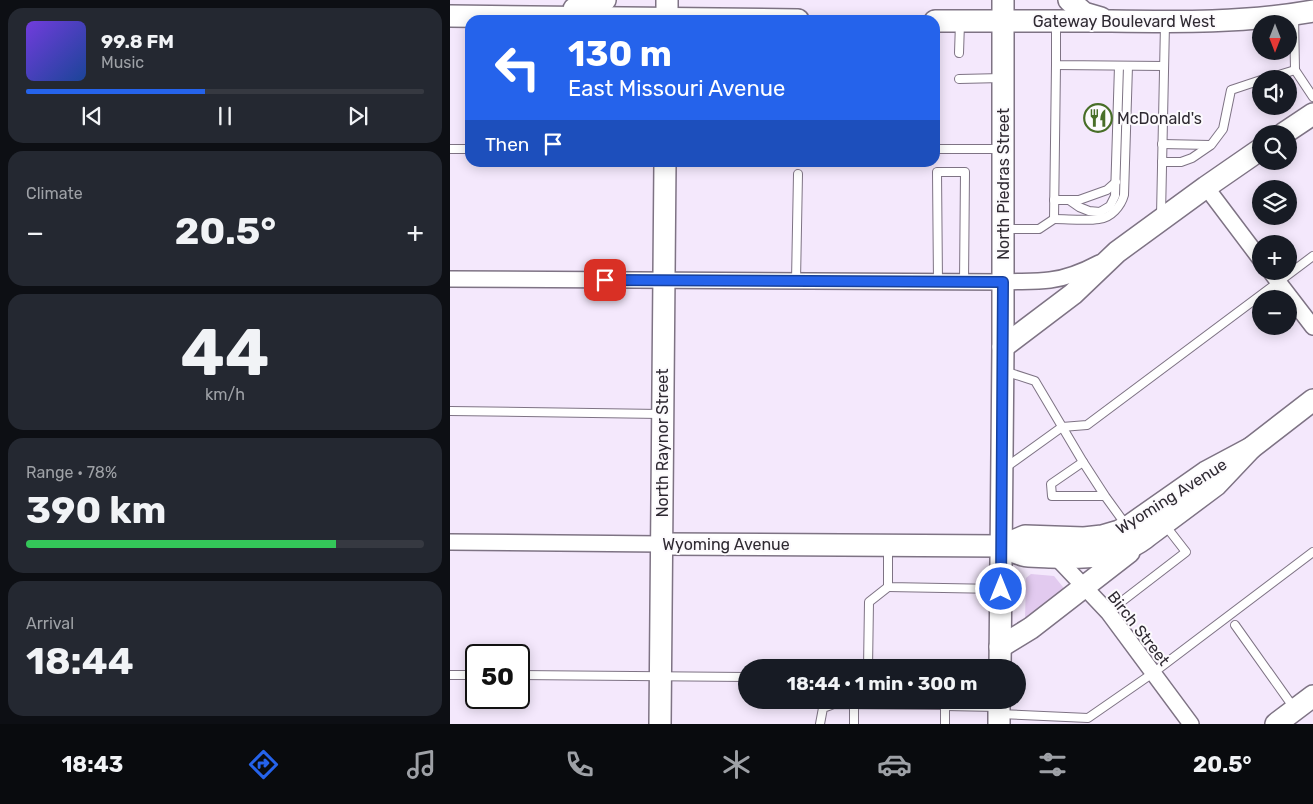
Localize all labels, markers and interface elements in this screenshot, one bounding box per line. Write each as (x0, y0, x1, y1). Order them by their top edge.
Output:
street label: Gateway Boulevard West (1033, 12, 1215, 31)
north arrow (1252, 15, 1298, 60)
map controls (1252, 15, 1297, 335)
text: 99.8 FM (101, 30, 174, 53)
text: 130 m (568, 33, 672, 75)
icon: left (485, 35, 550, 100)
text: Music (101, 53, 144, 72)
button: sound (1252, 70, 1297, 115)
text: East Missouri Avenue (568, 75, 785, 102)
icon: previous (78, 102, 106, 130)
icon: pause (211, 102, 239, 130)
icon: next (344, 102, 372, 130)
restaurant icon: McDonald's (1083, 103, 1113, 133)
street label: North Piedras Street (994, 108, 1013, 260)
place label: McDonald's (1117, 109, 1202, 128)
button: search (1252, 125, 1297, 170)
icon: arrive (539, 130, 567, 158)
text: Then (485, 133, 529, 156)
button: layers (1252, 180, 1297, 225)
text: Climate (26, 184, 83, 203)
text: 20.5° (175, 208, 276, 254)
text: − (26, 216, 44, 249)
text: + (407, 216, 424, 249)
button: + (1252, 235, 1297, 280)
pin (584, 259, 626, 301)
icon: arrive (591, 266, 619, 294)
button: − (1252, 290, 1297, 335)
text: 44 (181, 314, 269, 391)
street label: North Raynor Street (653, 368, 672, 518)
text: km/h (205, 385, 245, 404)
street label: Wyoming Avenue (1112, 455, 1230, 538)
text: Range · 78% (26, 463, 117, 482)
text: 390 km (26, 487, 166, 533)
street label: Wyoming Avenue (662, 535, 790, 554)
position arrow (974, 562, 1026, 614)
street label: Birch Street (1104, 587, 1174, 669)
text: Arrival (26, 614, 74, 633)
text: 18:44 (26, 638, 134, 684)
speed limit sign: 50 (465, 644, 530, 709)
text: 18:44 · 1 min · 300 m (787, 672, 977, 695)
icon: directions (246, 747, 281, 782)
icon: music (404, 747, 439, 782)
icon: phone (562, 747, 597, 782)
icon: climate (719, 747, 754, 782)
icon: car (877, 747, 912, 782)
icon: filters (1035, 747, 1070, 782)
text: 18:43 (61, 751, 123, 778)
text: 20.5° (1193, 751, 1251, 778)

